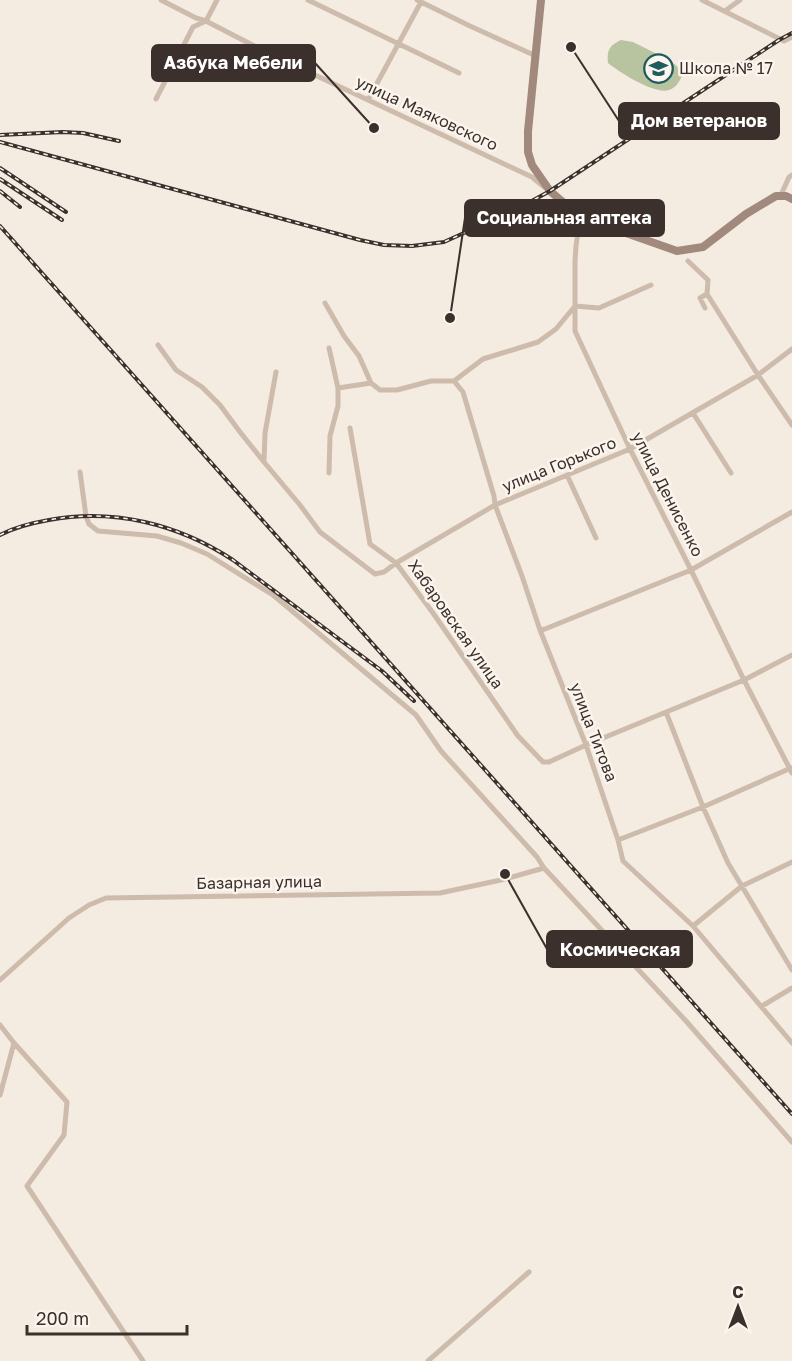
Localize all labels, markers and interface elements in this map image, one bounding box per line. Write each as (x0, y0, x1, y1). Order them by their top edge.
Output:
callout: Азбука Мебели (152, 45, 315, 81)
text: Азбука Мебели (164, 51, 302, 73)
school or university icon: Школа № 17 (642, 52, 674, 84)
place label: Школа № 17 (679, 58, 773, 78)
street label: улица Маяковского (353, 71, 501, 155)
callout: Дом ветеранов (619, 103, 779, 139)
text: Дом ветеранов (631, 109, 767, 131)
callout: Социальная аптека (465, 200, 664, 236)
text: Социальная аптека (476, 206, 652, 228)
street label: улица Денисенко (628, 428, 708, 560)
street label: улица Горького (499, 432, 619, 496)
street label: Хабаровская улица (404, 555, 508, 693)
street label: улица Титова (566, 680, 622, 784)
street label: Базарная улица (196, 871, 322, 893)
callout: Космическая (547, 931, 692, 967)
text: Космическая (560, 938, 680, 960)
north arrow (708, 1277, 768, 1337)
text: С (732, 1282, 744, 1302)
scale bar (27, 1298, 188, 1336)
text: 200 m (36, 1307, 89, 1329)

